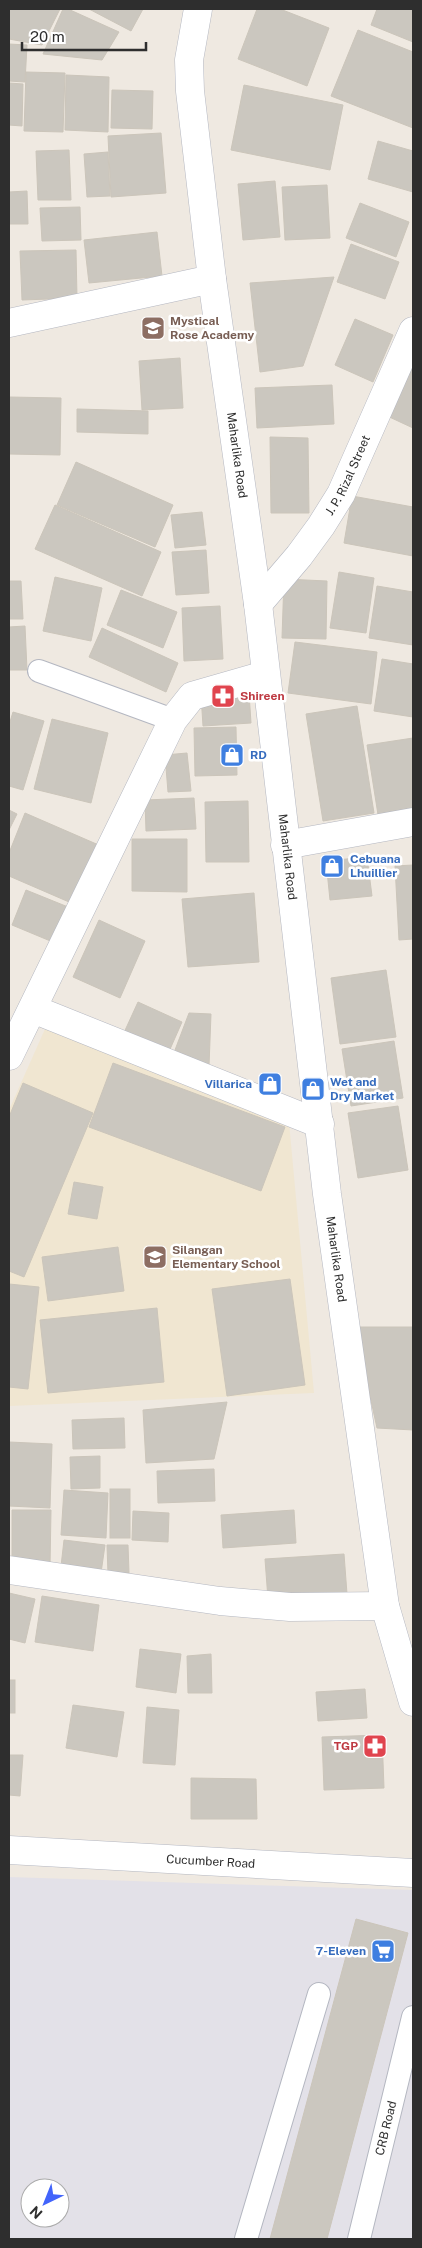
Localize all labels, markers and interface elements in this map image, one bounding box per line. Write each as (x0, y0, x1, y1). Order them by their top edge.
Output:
scale bar (22, 20, 146, 52)
text: 20 m (30, 28, 65, 45)
place label: Mystical Rose Academy (170, 314, 255, 342)
school or university icon: Mystical Rose Academy (140, 315, 166, 341)
street label: Maharlika Road (224, 411, 250, 499)
street label: J. P. Rizal Street (323, 433, 373, 518)
pharmacy icon: Shireen (210, 683, 236, 709)
place label: Shireen (240, 689, 285, 703)
shop icon: RD (219, 742, 245, 768)
place label: RD (250, 748, 267, 762)
street label: Maharlika Road (276, 813, 300, 901)
place label: Cebuana Lhuillier (350, 852, 401, 880)
shop icon: Cebuana Lhuillier (319, 853, 345, 879)
shop icon: Villarica (257, 1071, 283, 1097)
place label: Wet and Dry Market (330, 1075, 394, 1103)
shop icon: Wet and Dry Market (300, 1076, 326, 1102)
place label: Villarica (204, 1077, 252, 1091)
street label: Maharlika Road (323, 1215, 349, 1303)
place label: Silangan Elementary School (172, 1243, 281, 1271)
school or university icon: Silangan Elementary School (142, 1244, 168, 1270)
pharmacy icon: TGP (362, 1733, 388, 1759)
place label: TGP (334, 1739, 358, 1753)
street label: Cucumber Road (166, 1852, 256, 1871)
supermarket icon: 7-Eleven (370, 1938, 396, 1964)
place label: 7-Eleven (316, 1944, 366, 1958)
street label: CRB Road (373, 2099, 399, 2157)
north arrow (20, 2178, 70, 2228)
text: N (27, 2203, 46, 2222)

